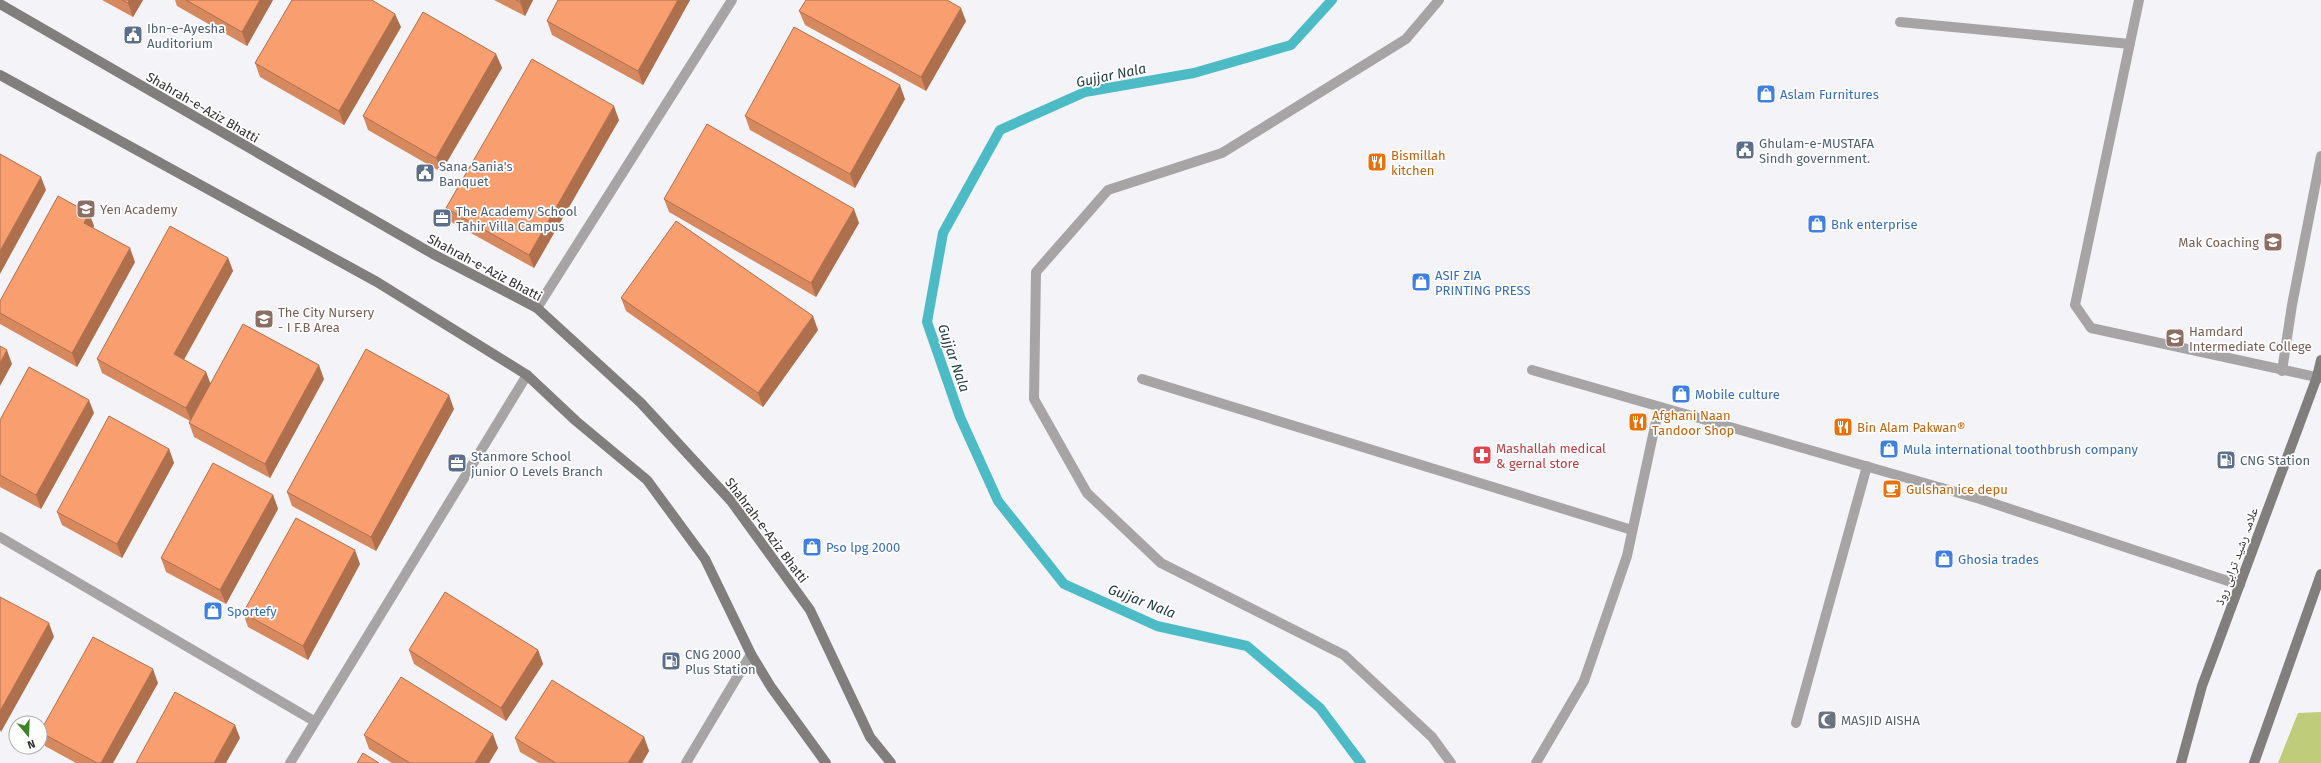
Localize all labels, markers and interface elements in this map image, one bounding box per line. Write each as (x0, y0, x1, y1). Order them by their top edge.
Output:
place label: Ibn-e-Ayesha Auditorium (147, 21, 225, 51)
public building icon: Ibn-e-Ayesha Auditorium (122, 24, 144, 46)
water label: Gujjar Nala (1075, 60, 1148, 91)
street label: Shahrah-e-Aziz Bhatti (144, 69, 262, 146)
shop icon: Aslam Furnitures (1755, 83, 1777, 105)
place label: Aslam Furnitures (1780, 87, 1879, 102)
place label: Ghulam-e-MUSTAFA Sindh government. (1759, 136, 1875, 166)
public building icon: Ghulam-e-MUSTAFA Sindh government. (1734, 139, 1756, 161)
place label: Bismillah kitchen (1391, 148, 1446, 178)
restaurant icon: Bismillah kitchen (1366, 151, 1388, 173)
place label: Sana Sania's Banquet (439, 159, 512, 189)
public building icon: Sana Sania's Banquet (414, 162, 436, 184)
school or university icon: Yen Academy (75, 198, 97, 220)
place label: Yen Academy (100, 202, 178, 217)
place label: The Academy School Tahir Villa Campus (456, 204, 577, 234)
office icon: The Academy School Tahir Villa Campus (431, 207, 453, 229)
shop icon: Bnk enterprise (1806, 213, 1828, 235)
place label: Bnk enterprise (1831, 217, 1918, 232)
street label: Shahrah-e-Aziz Bhatti (425, 231, 545, 304)
school or university icon: Mak Coaching (2262, 231, 2284, 253)
place label: Mak Coaching (2178, 235, 2259, 250)
place label: ASIF ZIA PRINTING PRESS (1435, 268, 1530, 298)
shop icon: ASIF ZIA PRINTING PRESS (1410, 271, 1432, 293)
place label: The City Nursery - I F.B Area (278, 305, 375, 335)
school or university icon: The City Nursery - I F.B Area (253, 308, 275, 330)
water label: Gujjar Nala (934, 322, 973, 394)
place label: Hamdard Intermediate College (2189, 324, 2312, 354)
school or university icon: Hamdard Intermediate College (2164, 327, 2186, 349)
shop icon: Mobile culture (1670, 383, 1692, 405)
place label: Mobile culture (1695, 387, 1780, 402)
place label: Afghani Naan Tandoor Shop (1652, 408, 1734, 438)
restaurant icon: Afghani Naan Tandoor Shop (1627, 411, 1649, 433)
restaurant icon: Bin Alam Pakwan® (1832, 416, 1854, 438)
place label: Bin Alam Pakwan® (1857, 420, 1965, 435)
shop icon: Mula international toothbrush company (1878, 438, 1900, 460)
place label: Mashallah medical & gernal store (1496, 441, 1606, 471)
place label: Mula international toothbrush company (1903, 442, 2139, 457)
pharmacy icon: Mashallah medical & gernal store (1471, 444, 1493, 466)
place label: Stanmore School junior O Levels Branch (470, 449, 603, 479)
fuel station icon: CNG Station (2215, 449, 2237, 471)
office icon: Stanmore School junior O Levels Branch (446, 452, 468, 474)
place label: CNG Station (2240, 453, 2310, 468)
street label: Shahrah-e-Aziz Bhatti (722, 475, 811, 586)
cafe icon: Gulshan ice depu (1881, 478, 1903, 500)
place label: Gulshan ice depu (1906, 482, 2008, 497)
street label: علامہ رشید ترابی روڈ (2212, 505, 2262, 607)
shop icon: Pso lpg 2000 (801, 536, 823, 558)
place label: Pso lpg 2000 (826, 540, 900, 555)
shop icon: Ghosia trades (1933, 548, 1955, 570)
place label: Ghosia trades (1958, 552, 2039, 567)
water label: Gujjar Nala (1106, 581, 1178, 622)
shop icon: Sportefy (202, 600, 224, 622)
place label: Sportefy (227, 604, 277, 619)
place label: CNG 2000 Plus Station (685, 647, 756, 677)
fuel station icon: CNG 2000 Plus Station (660, 650, 682, 672)
mosque icon: MASJID AISHA (1816, 709, 1838, 731)
place label: MASJID AISHA (1841, 713, 1920, 728)
north arrow (8, 715, 48, 755)
text: N (26, 737, 37, 751)

